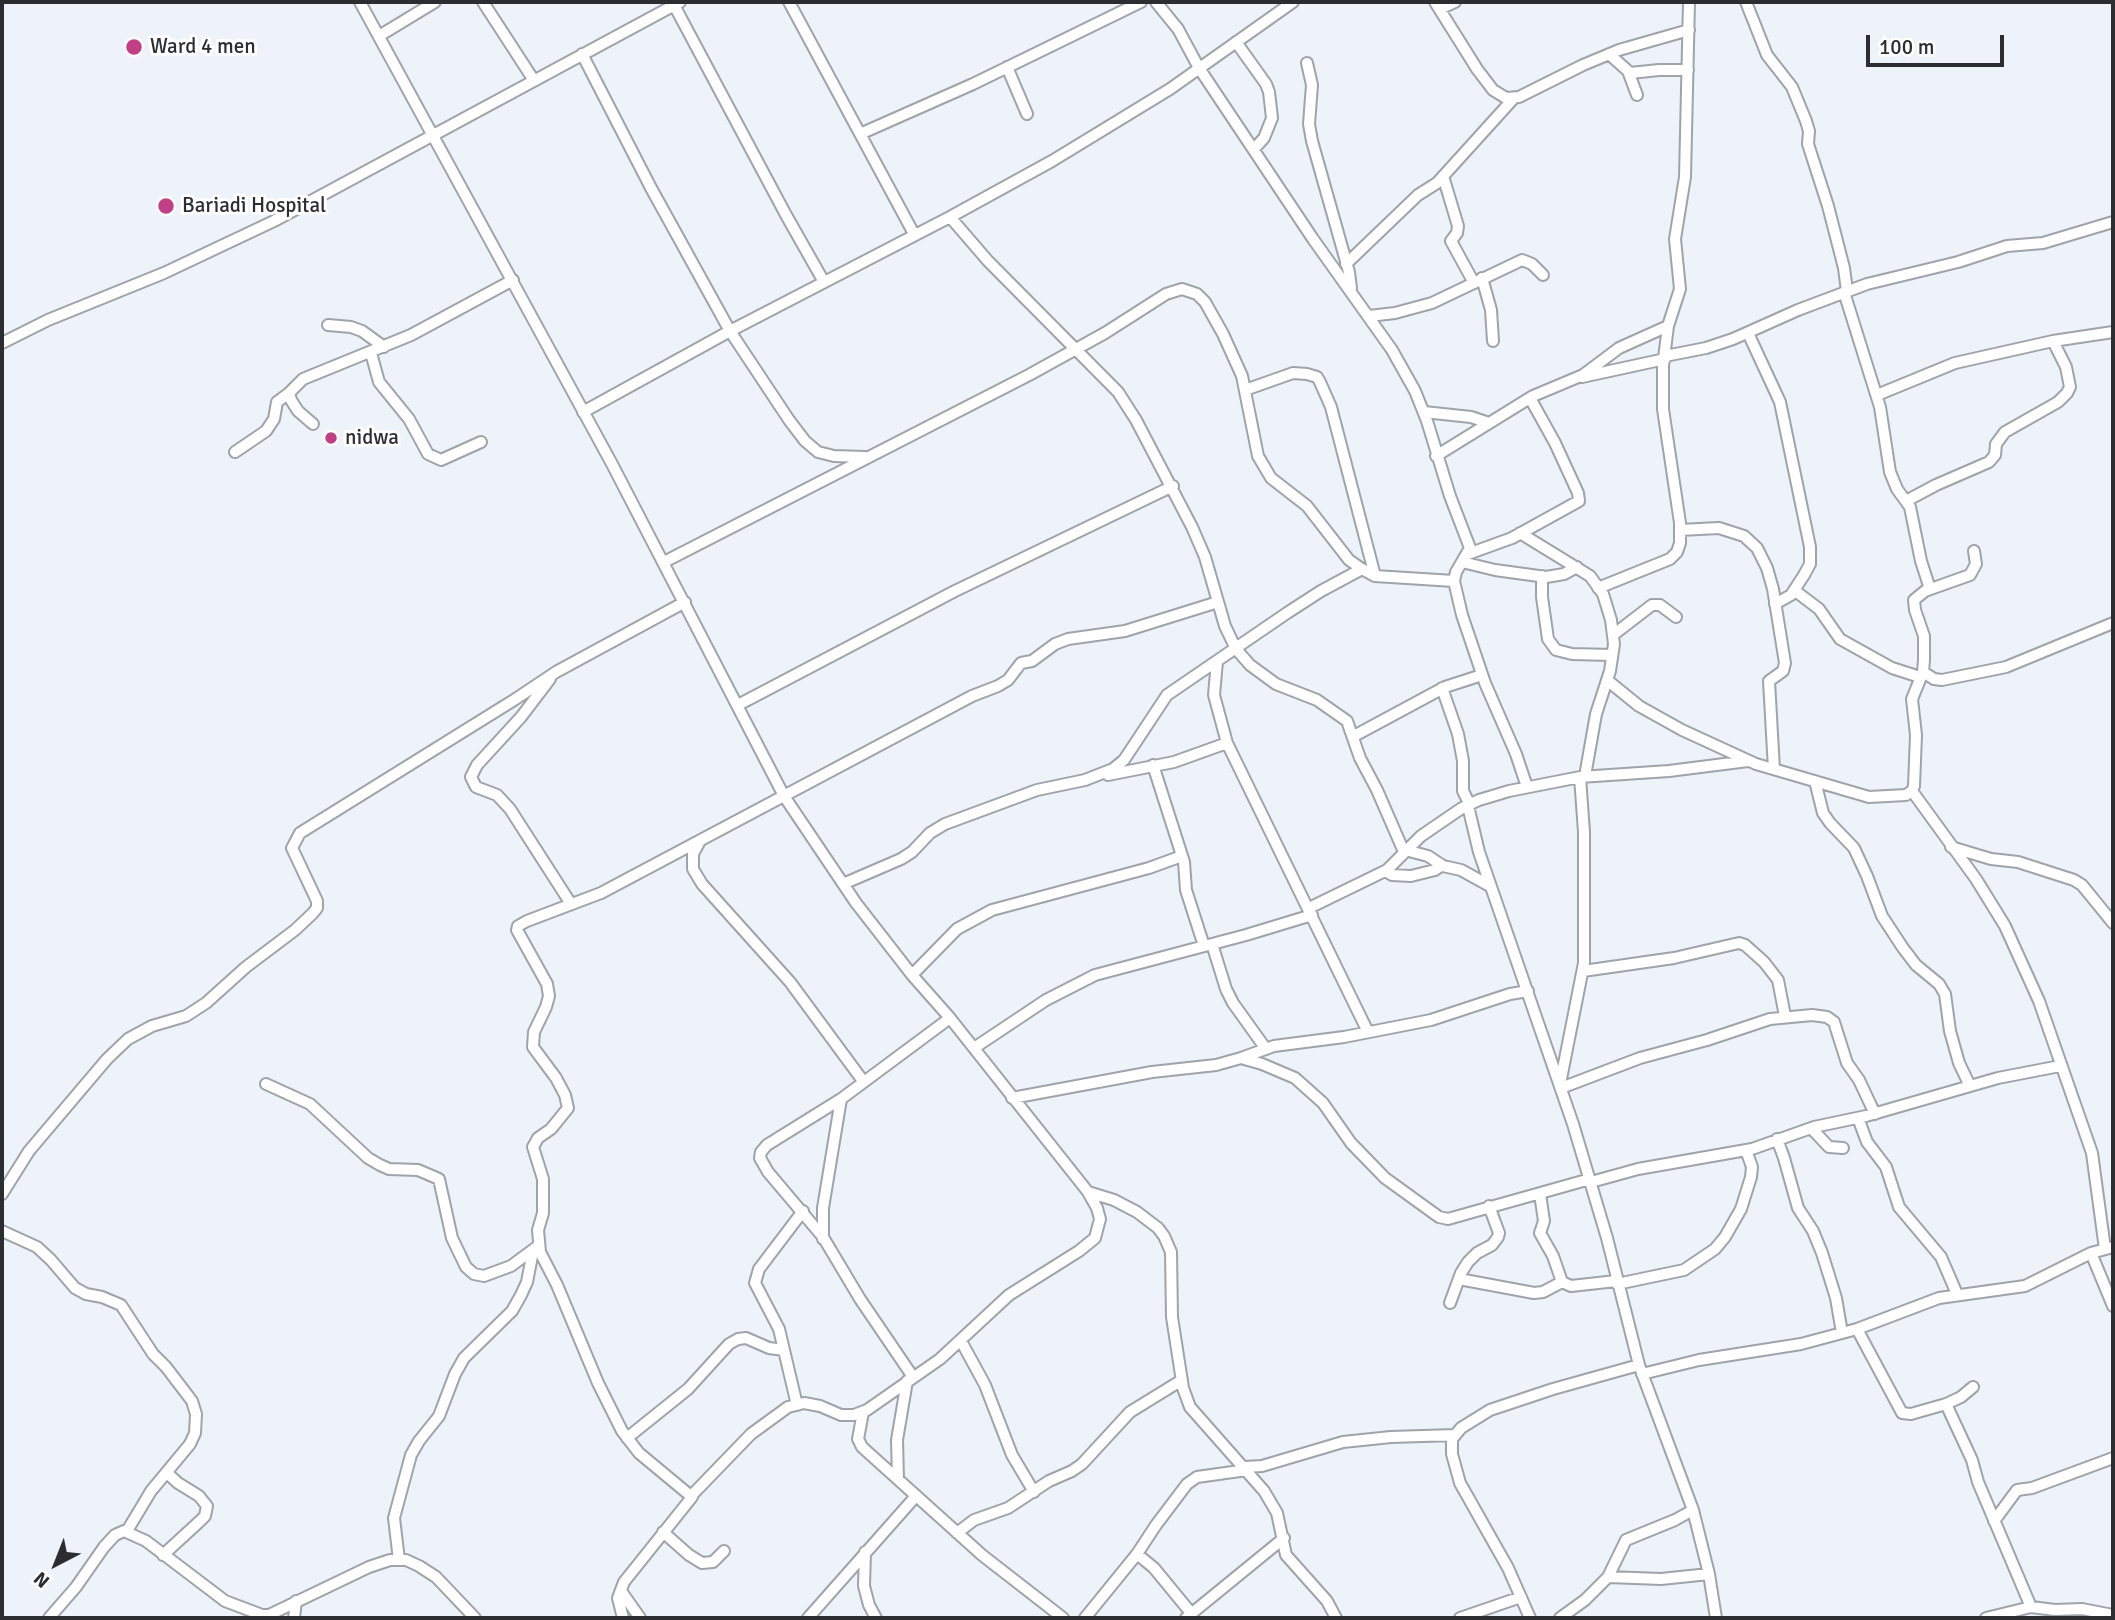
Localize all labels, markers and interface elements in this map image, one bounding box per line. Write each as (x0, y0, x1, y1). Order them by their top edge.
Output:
scale bar (1870, 21, 2008, 65)
place label: Ward 4 men (150, 34, 256, 60)
text: 100 m (1879, 34, 1934, 60)
marker: Ward 4 men (124, 37, 144, 57)
place label: Bariadi Hospital (182, 193, 326, 219)
marker: Bariadi Hospital (156, 196, 176, 216)
place label: nidwa (345, 425, 399, 451)
marker: nidwa (323, 430, 339, 446)
north arrow (21, 1529, 91, 1599)
text: N (29, 1566, 55, 1593)

